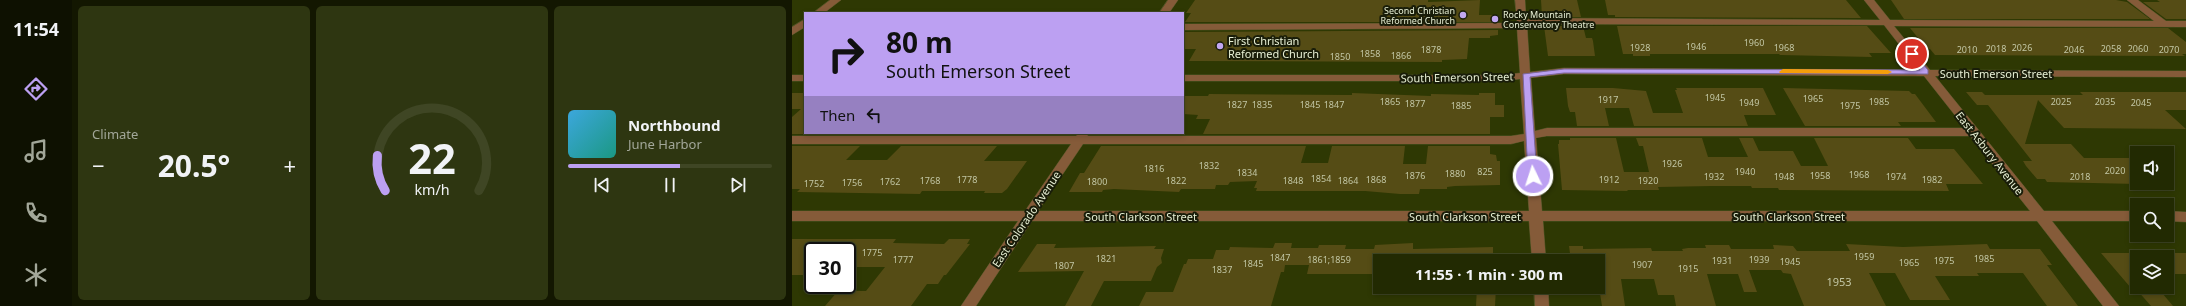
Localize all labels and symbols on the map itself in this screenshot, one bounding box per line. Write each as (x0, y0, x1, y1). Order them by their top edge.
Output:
place label: Second Christian Reformed Church (1380, 4, 1455, 27)
place label: Rocky Mountain Conservatory Theatre (1503, 8, 1594, 31)
marker: Second Christian Reformed Church (1458, 10, 1468, 20)
marker: Rocky Mountain Conservatory Theatre (1490, 14, 1500, 24)
place label: First Christian Reformed Church (1228, 33, 1319, 61)
house number: 1960 (1744, 36, 1764, 49)
pin (1895, 37, 1929, 71)
house number: 1946 (1686, 40, 1706, 53)
marker: First Christian Reformed Church (1215, 41, 1225, 51)
house number: 1928 (1630, 41, 1650, 54)
house number: 1968 (1774, 41, 1794, 54)
house number: 2026 (2012, 41, 2032, 54)
house number: 2018 (1986, 42, 2006, 55)
house number: 2058 (2101, 42, 2121, 55)
house number: 2060 (2128, 42, 2148, 55)
house number: 1878 (1421, 43, 1441, 56)
house number: 2010 (1957, 43, 1977, 56)
house number: 2046 (2064, 43, 2084, 56)
house number: 2070 (2159, 43, 2179, 56)
house number: 1858 (1360, 47, 1380, 60)
house number: 1866 (1391, 49, 1411, 62)
house number: 1850 (1330, 50, 1350, 63)
street label: South Emerson Street (1940, 66, 2052, 81)
street label: South Emerson Street (1401, 69, 1513, 85)
house number: 1945 (1705, 91, 1725, 104)
house number: 1965 (1803, 92, 1823, 105)
house number: 1917 (1598, 93, 1618, 106)
house number: 1865 (1380, 95, 1400, 108)
house number: 1985 (1869, 95, 1889, 108)
house number: 2025 (2051, 95, 2071, 108)
house number: 2035 (2095, 95, 2115, 108)
house number: 1949 (1739, 96, 1759, 109)
house number: 2045 (2131, 96, 2151, 109)
house number: 1877 (1405, 97, 1425, 110)
house number: 1827 (1227, 98, 1247, 111)
house number: 1835 (1252, 98, 1272, 111)
house number: 1845 (1300, 98, 1320, 111)
house number: 1847 (1324, 98, 1344, 111)
house number: 1885 (1451, 99, 1471, 112)
house number: 1975 (1840, 99, 1860, 112)
street label: East Asbury Avenue (1953, 108, 2027, 198)
position arrow (1512, 155, 1554, 197)
house number: 1926 (1662, 157, 1682, 170)
house number: 1832 (1199, 159, 1219, 172)
house number: 1816 (1144, 162, 1164, 175)
house number: 2020 (2105, 164, 2125, 177)
house number: 825 (1477, 165, 1493, 178)
house number: 1940 (1735, 165, 1755, 178)
house number: 1834 (1237, 166, 1257, 179)
house number: 1880 (1445, 167, 1465, 180)
street label: East Colorado Avenue (988, 168, 1064, 270)
house number: 1968 (1849, 168, 1869, 181)
house number: 1876 (1405, 169, 1425, 182)
house number: 1958 (1810, 169, 1830, 182)
house number: 1932 (1704, 170, 1724, 183)
house number: 1948 (1774, 170, 1794, 183)
house number: 1974 (1886, 170, 1906, 183)
house number: 2018 (2070, 170, 2090, 183)
house number: 1854 (1311, 172, 1331, 185)
house number: 1778 (957, 173, 977, 186)
house number: 1868 (1366, 173, 1386, 186)
house number: 1912 (1599, 173, 1619, 186)
house number: 1982 (1922, 173, 1942, 186)
house number: 1768 (920, 174, 940, 187)
house number: 1822 (1166, 174, 1186, 187)
house number: 1848 (1283, 174, 1303, 187)
house number: 1864 (1338, 174, 1358, 187)
house number: 1920 (1638, 174, 1658, 187)
house number: 1762 (880, 175, 900, 188)
house number: 1800 (1087, 175, 1107, 188)
house number: 1756 (842, 176, 862, 189)
house number: 1752 (804, 177, 824, 190)
street label: South Clarkson Street (1085, 209, 1197, 224)
street label: South Clarkson Street (1409, 209, 1521, 224)
street label: South Clarkson Street (1733, 209, 1845, 224)
speed limit sign: 30 (804, 242, 856, 294)
house number: 1775 (862, 246, 882, 259)
house number: 1959 (1854, 250, 1874, 263)
house number: 1847 (1270, 251, 1290, 264)
house number: 1821 (1096, 252, 1116, 265)
house number: 1985 (1974, 252, 1994, 265)
house number: 1777 (893, 253, 913, 266)
house number: 1861;1859 (1307, 253, 1351, 266)
house number: 1939 (1749, 253, 1769, 266)
house number: 1931 (1712, 254, 1732, 267)
house number: 1975 (1934, 254, 1954, 267)
house number: 1945 (1780, 255, 1800, 268)
house number: 1965 (1899, 256, 1919, 269)
house number: 1845 (1243, 257, 1263, 270)
house number: 1907 (1632, 258, 1652, 271)
house number: 1807 (1054, 259, 1074, 272)
house number: 1915 (1678, 262, 1698, 275)
house number: 1837 (1212, 263, 1232, 276)
house number: 1953 (1826, 274, 1852, 289)

